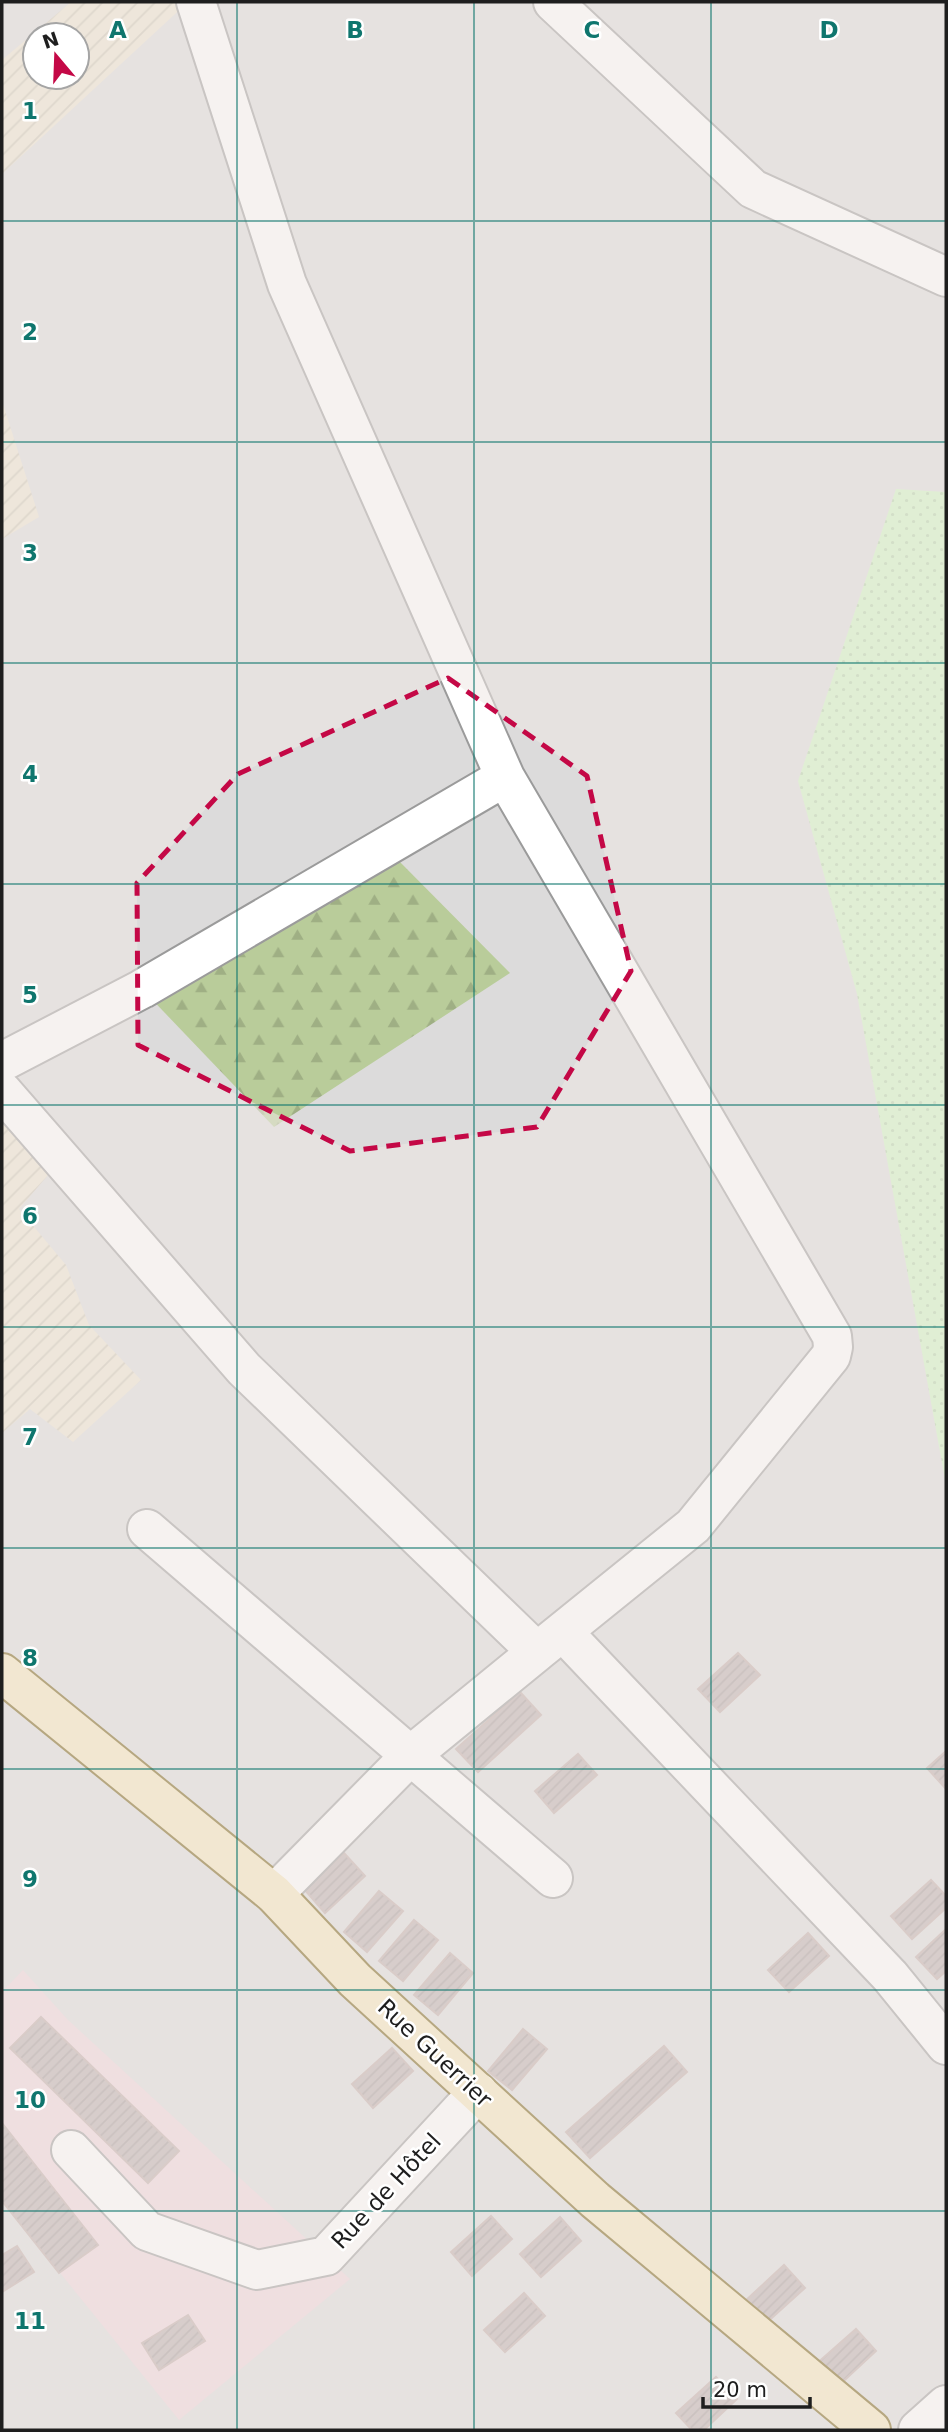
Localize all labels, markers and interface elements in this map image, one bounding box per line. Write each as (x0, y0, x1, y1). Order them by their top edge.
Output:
text: A (109, 17, 127, 43)
text: B (346, 17, 364, 43)
text: C (584, 17, 600, 43)
text: D (819, 17, 839, 43)
north arrow (21, 21, 91, 91)
text: N (39, 27, 62, 53)
text: 1 (22, 98, 38, 124)
text: 2 (22, 319, 38, 345)
text: 3 (22, 540, 38, 566)
text: 4 (22, 761, 38, 787)
text: 5 (22, 982, 38, 1008)
text: 6 (22, 1203, 38, 1229)
text: 7 (22, 1424, 38, 1450)
text: 8 (22, 1645, 38, 1671)
text: 9 (22, 1866, 38, 1892)
street label: Rue Guerrier (373, 1994, 498, 2113)
text: 10 (14, 2087, 46, 2113)
street label: Rue de Hôtel (326, 2128, 446, 2254)
text: 11 (14, 2308, 46, 2334)
scale bar (703, 2366, 810, 2410)
text: 20 m (713, 2378, 767, 2402)

